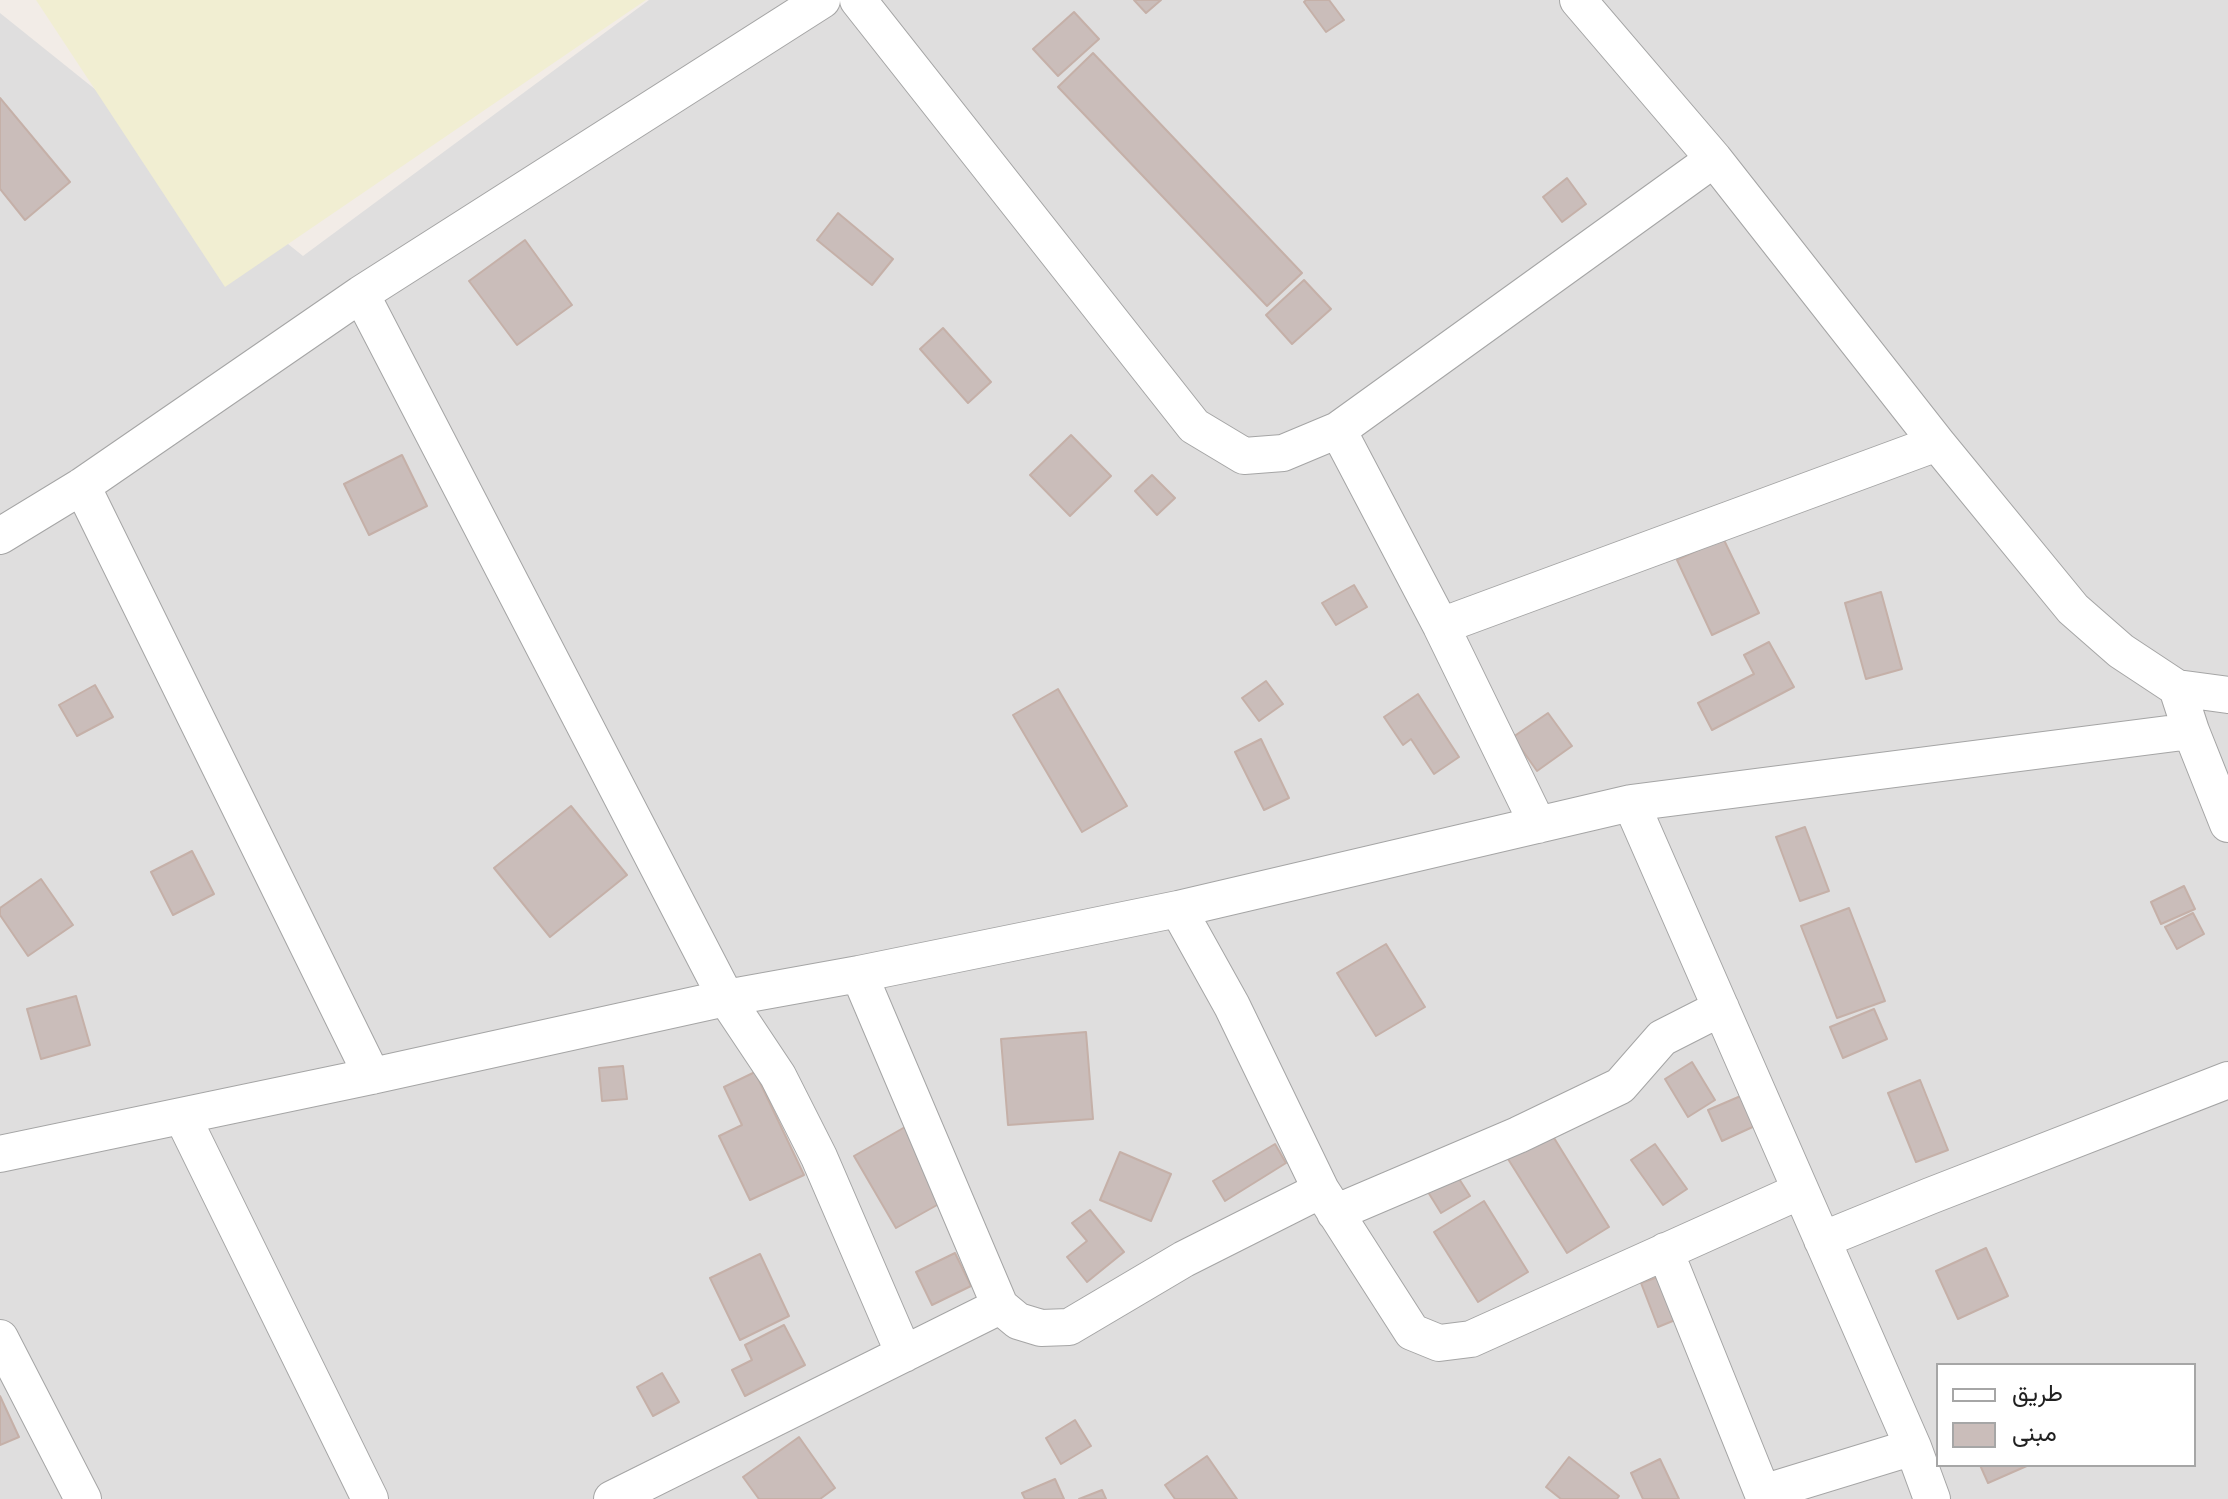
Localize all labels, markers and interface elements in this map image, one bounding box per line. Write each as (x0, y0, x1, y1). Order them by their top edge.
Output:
legend (1936, 1363, 2196, 1467)
text: طريق (2012, 1379, 2063, 1407)
text: مبنى (2012, 1419, 2057, 1447)

